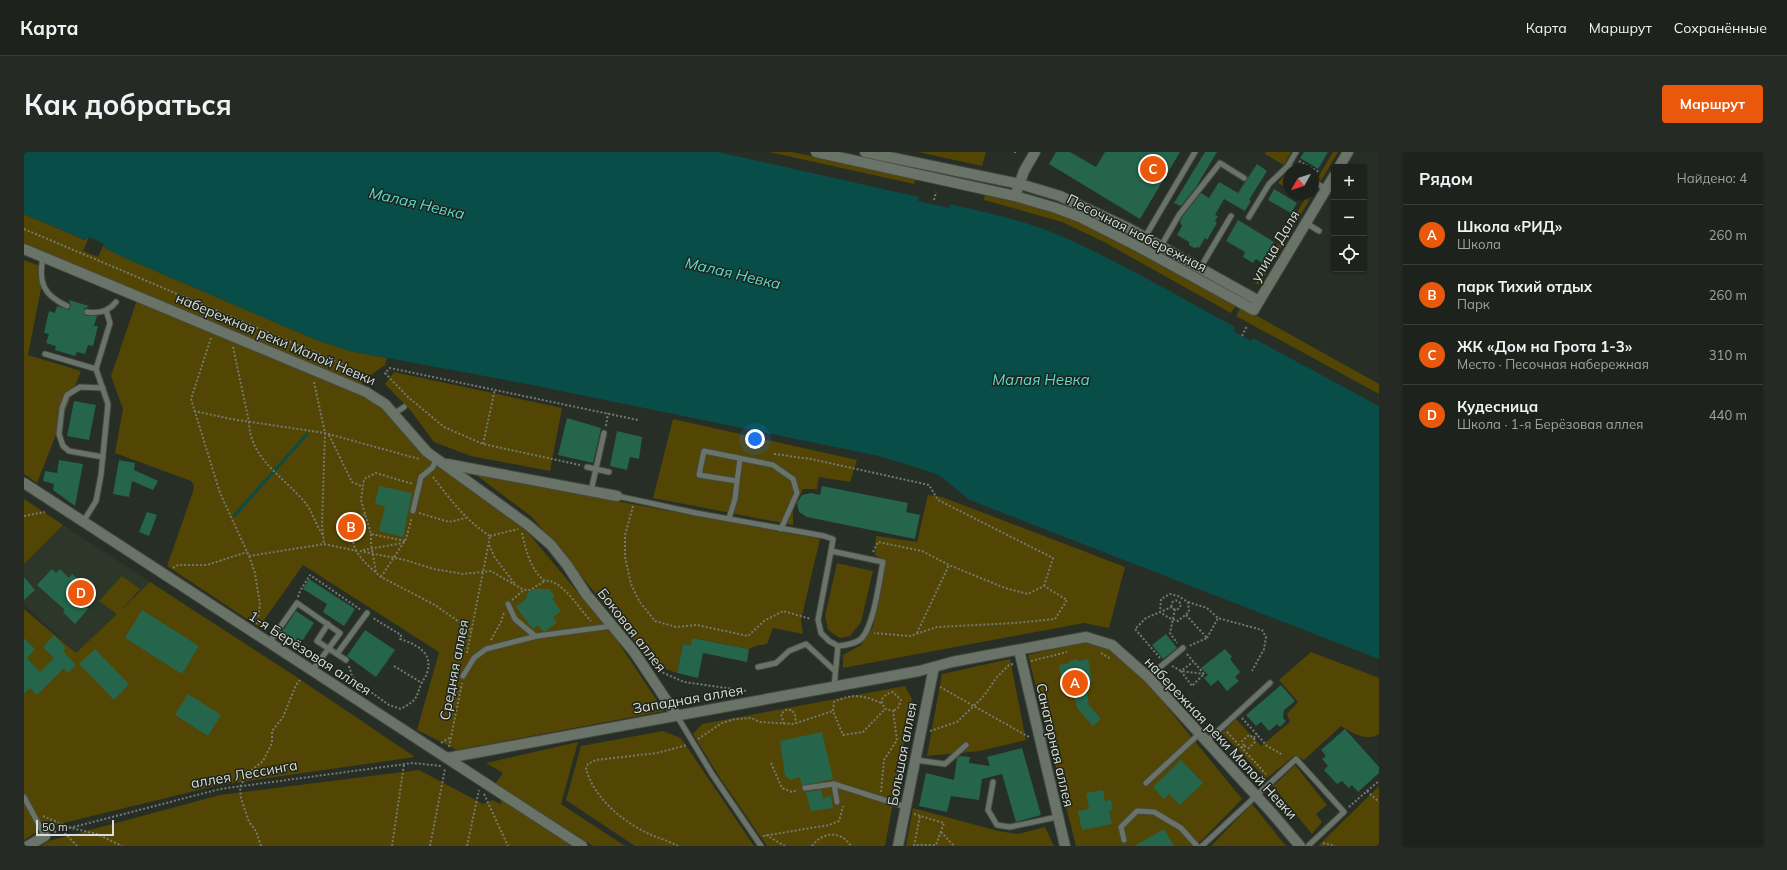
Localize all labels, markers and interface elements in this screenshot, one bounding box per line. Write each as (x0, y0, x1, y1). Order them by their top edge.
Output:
text: Карта (20, 16, 78, 40)
text: Карта (1526, 19, 1567, 37)
text: Маршрут (1589, 19, 1652, 37)
text: Сохранённые (1674, 19, 1767, 37)
button: Маршрут (1662, 85, 1763, 123)
text: Как добраться (24, 87, 232, 122)
pin: C (1140, 154, 1166, 184)
north arrow (1283, 164, 1319, 200)
map controls (1331, 164, 1367, 272)
button: + (1331, 164, 1367, 200)
text: Рядом (1419, 168, 1473, 189)
text: Найдено: 4 (1677, 170, 1747, 186)
water label: Малая Невка (367, 183, 467, 223)
street label: Песочная набережная (1064, 190, 1210, 276)
button: − (1331, 200, 1367, 236)
street label: улица Даля (1247, 207, 1303, 285)
text: Школа «РИД» (1457, 217, 1562, 236)
text: A (1427, 227, 1437, 243)
text: 260 m (1709, 227, 1747, 243)
button: locate (1331, 236, 1367, 272)
text: Школа (1457, 236, 1501, 252)
water label: Малая Невка (683, 253, 783, 293)
text: парк Тихий отдых (1457, 277, 1592, 296)
text: B (1428, 287, 1436, 303)
text: 260 m (1709, 287, 1747, 303)
street label: набережная реки Малой Невки (173, 289, 379, 389)
text: Парк (1457, 296, 1490, 312)
text: ЖК «Дом на Грота 1-3» (1457, 337, 1632, 356)
text: C (1428, 347, 1436, 363)
text: 310 m (1709, 347, 1747, 363)
text: Место · Песочная набережная (1457, 356, 1649, 372)
water label: Малая Невка (992, 370, 1090, 389)
text: Кудесница (1457, 397, 1538, 416)
text: D (1427, 407, 1437, 423)
text: 440 m (1709, 407, 1747, 423)
text: Школа · 1-я Берёзовая аллея (1457, 416, 1643, 432)
your location (745, 429, 765, 449)
pin: B (338, 512, 364, 542)
pin: D (68, 578, 94, 608)
street label: Боковая аллея (594, 585, 670, 675)
street label: 1-я Берёзовая аллея (245, 607, 375, 699)
street label: Средняя аллея (435, 618, 473, 722)
street label: набережная реки Малой Невки (1141, 653, 1301, 823)
pin: A (1062, 668, 1088, 698)
street label: Западная аллея (631, 680, 745, 718)
street label: Санаторная аллея (1032, 681, 1078, 809)
street label: Большая аллея (883, 701, 921, 807)
street label: аллея Лессинга (189, 756, 299, 792)
scale bar (36, 818, 114, 837)
text: 50 m (42, 820, 68, 834)

